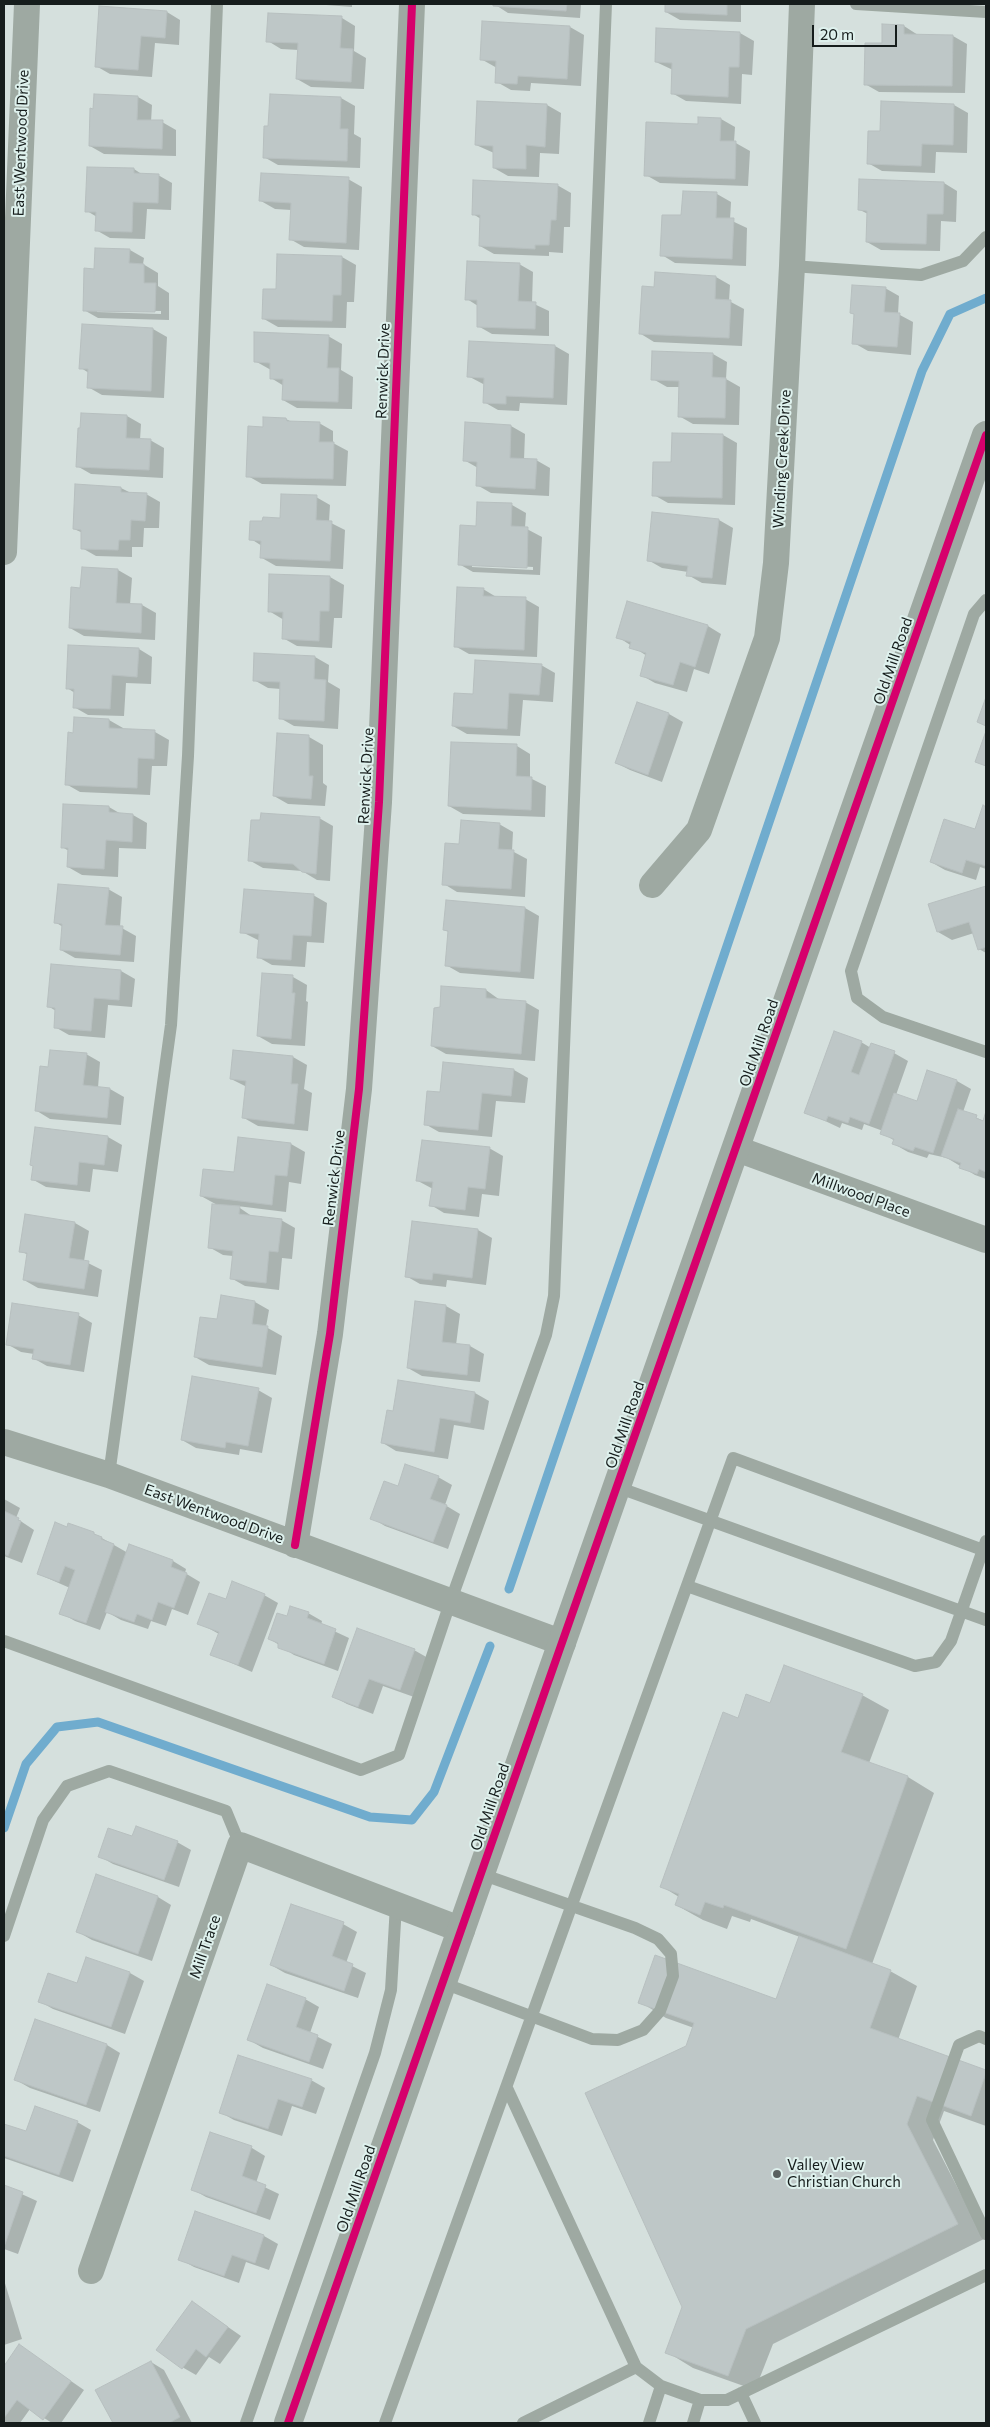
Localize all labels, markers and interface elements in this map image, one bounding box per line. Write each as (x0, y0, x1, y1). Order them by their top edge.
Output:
scale bar (815, 15, 900, 47)
text: 20 m (820, 25, 854, 43)
street label: East Wentwood Drive (9, 69, 33, 217)
street label: Renwick Drive (372, 323, 394, 419)
street label: Winding Creek Drive (769, 389, 795, 529)
street label: Old Mill Road (870, 615, 916, 707)
street label: Renwick Drive (354, 727, 378, 825)
street label: Old Mill Road (736, 997, 782, 1089)
street label: Renwick Drive (319, 1129, 349, 1227)
street label: Millwood Place (809, 1169, 913, 1221)
street label: Old Mill Road (602, 1379, 648, 1471)
street label: East Wentwood Drive (142, 1480, 286, 1548)
street label: Old Mill Road (467, 1761, 513, 1853)
street label: Mill Trace (186, 1913, 224, 1981)
street label: Old Mill Road (333, 2143, 379, 2235)
place label: Valley View Christian Church (787, 2156, 901, 2191)
marker: Valley View Christian Church (771, 2168, 783, 2180)

